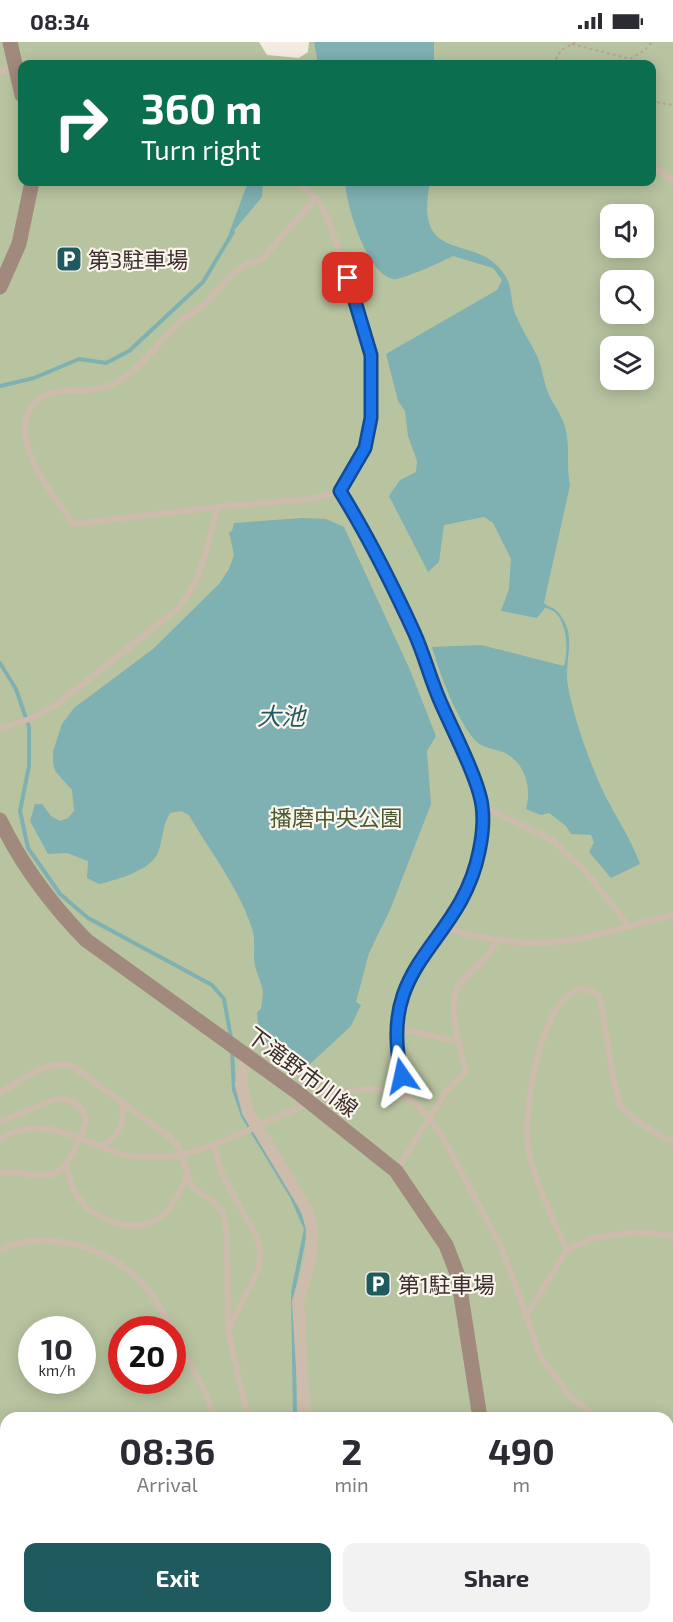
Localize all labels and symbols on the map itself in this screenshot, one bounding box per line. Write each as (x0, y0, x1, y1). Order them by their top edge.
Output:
parking icon: 第3駐車場 (54, 244, 84, 274)
place label: 第3駐車場 (88, 246, 188, 272)
pin (322, 252, 373, 303)
water label: 大池 (257, 701, 307, 730)
park label: 播磨中央公園 (270, 804, 402, 830)
street label: 下滝野市川線 (242, 1021, 364, 1121)
position arrow (370, 1044, 434, 1108)
parking icon: 第1駐車場 (363, 1269, 393, 1299)
place label: 第1駐車場 (398, 1271, 495, 1297)
speed limit sign: 20 (108, 1316, 186, 1394)

